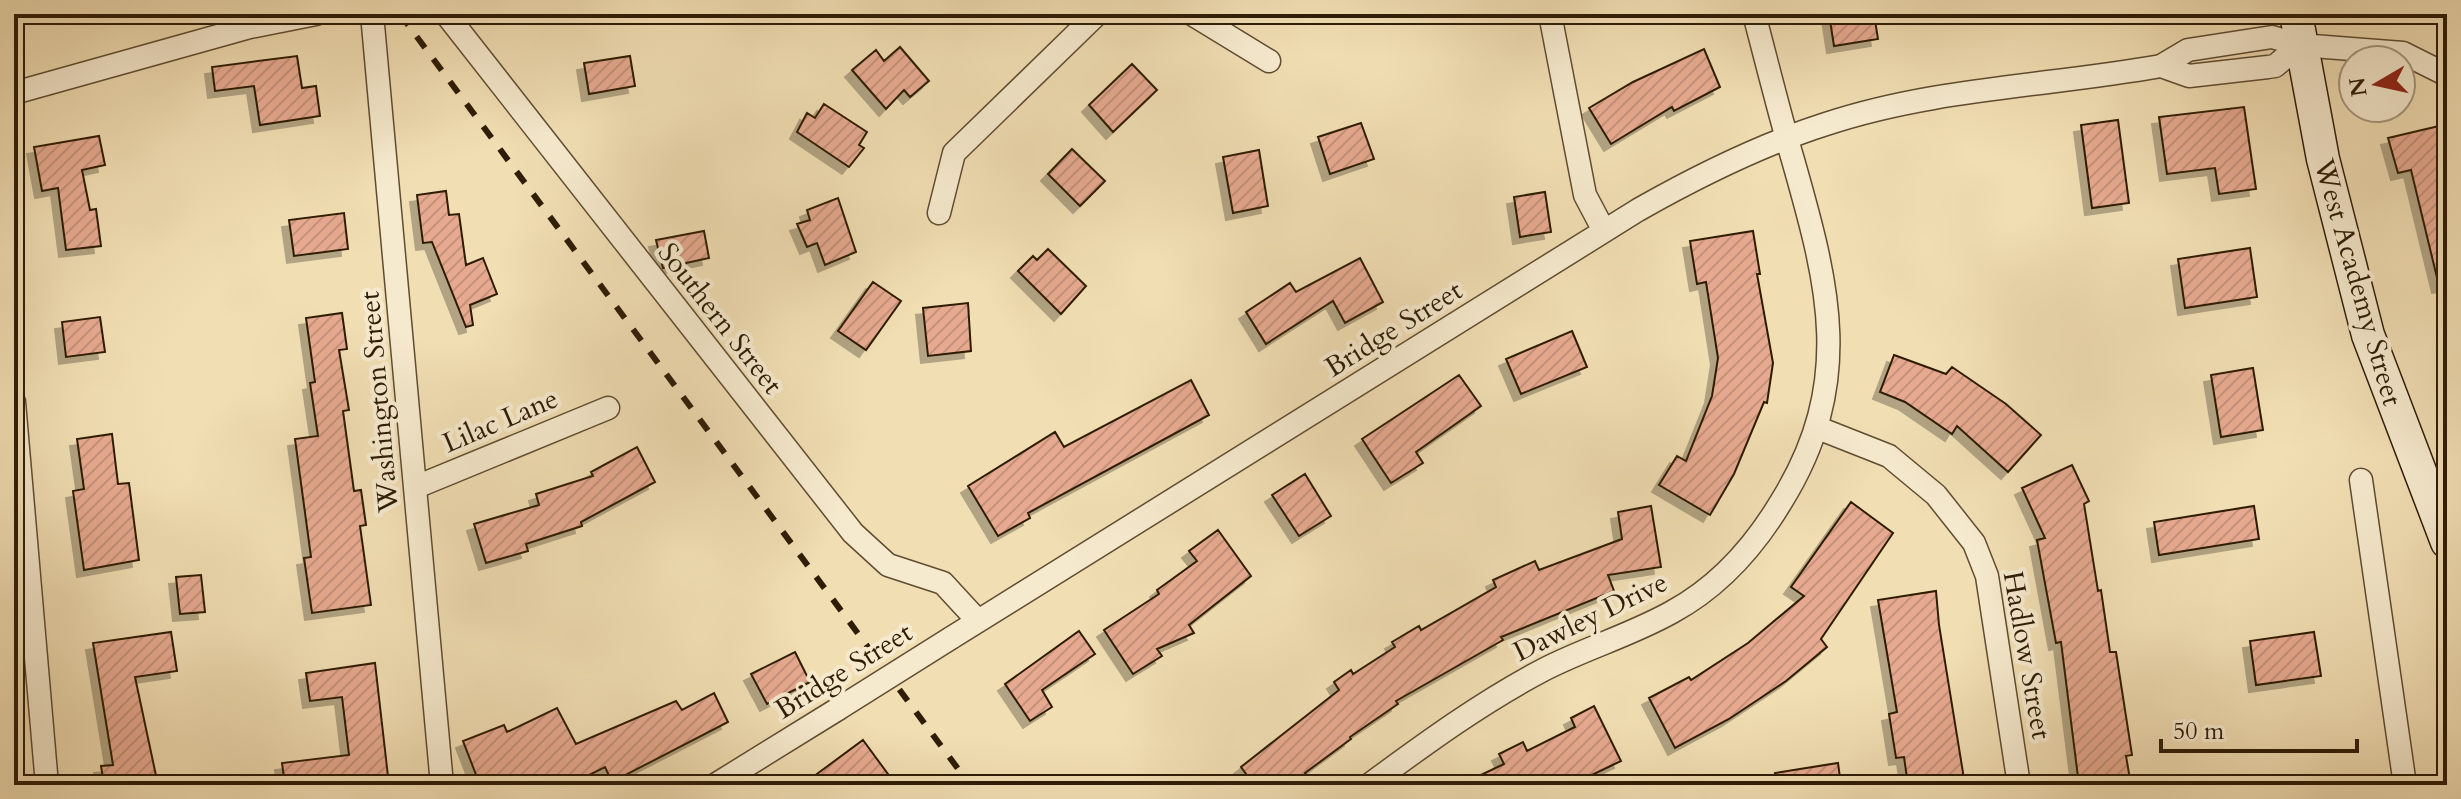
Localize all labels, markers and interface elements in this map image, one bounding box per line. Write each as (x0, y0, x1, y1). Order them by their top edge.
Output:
north arrow (2337, 44, 2417, 124)
text: N (2342, 75, 2375, 99)
street label: West Academy Street (2304, 153, 2412, 410)
street label: Southern Street (649, 235, 791, 402)
street label: Bridge Street (1318, 272, 1470, 386)
street label: Washington Street (350, 290, 408, 515)
street label: Lilac Lane (437, 380, 564, 462)
street label: Dawley Drive (1507, 563, 1674, 671)
street label: Hadlow Street (1994, 568, 2061, 742)
street label: Bridge Street (768, 614, 920, 728)
scale bar (2161, 703, 2357, 753)
text: 50 m (2173, 715, 2225, 748)

